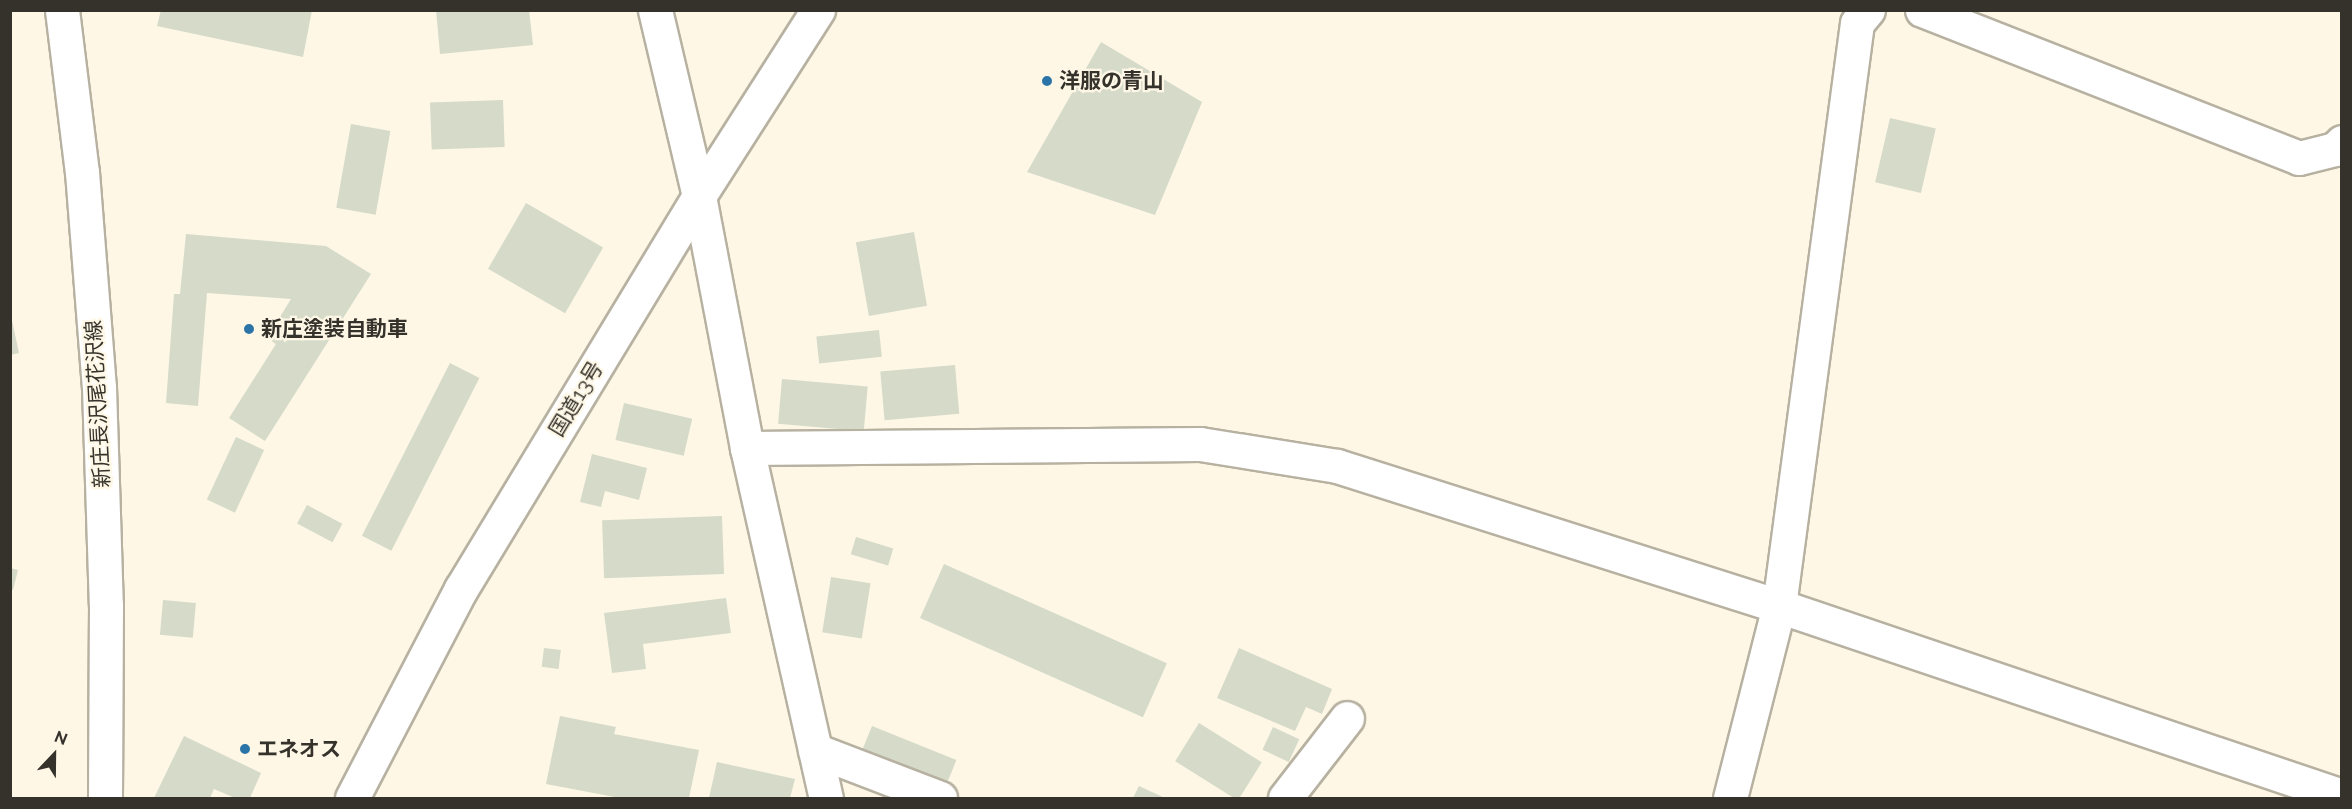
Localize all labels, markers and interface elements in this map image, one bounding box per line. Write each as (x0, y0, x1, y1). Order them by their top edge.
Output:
place label: 洋服の青山 (1059, 68, 1164, 94)
marker: 洋服の青山 (1040, 74, 1054, 88)
place label: 新庄塗装自動車 (261, 316, 408, 342)
street label: 新庄長沢尾花沢線 (81, 319, 115, 489)
marker: 新庄塗装自動車 (242, 322, 256, 336)
street label: 国道13号 (544, 357, 608, 441)
north arrow (24, 725, 84, 785)
text: N (52, 727, 70, 749)
place label: エネオス (257, 736, 341, 762)
marker: エネオス (238, 742, 252, 756)

